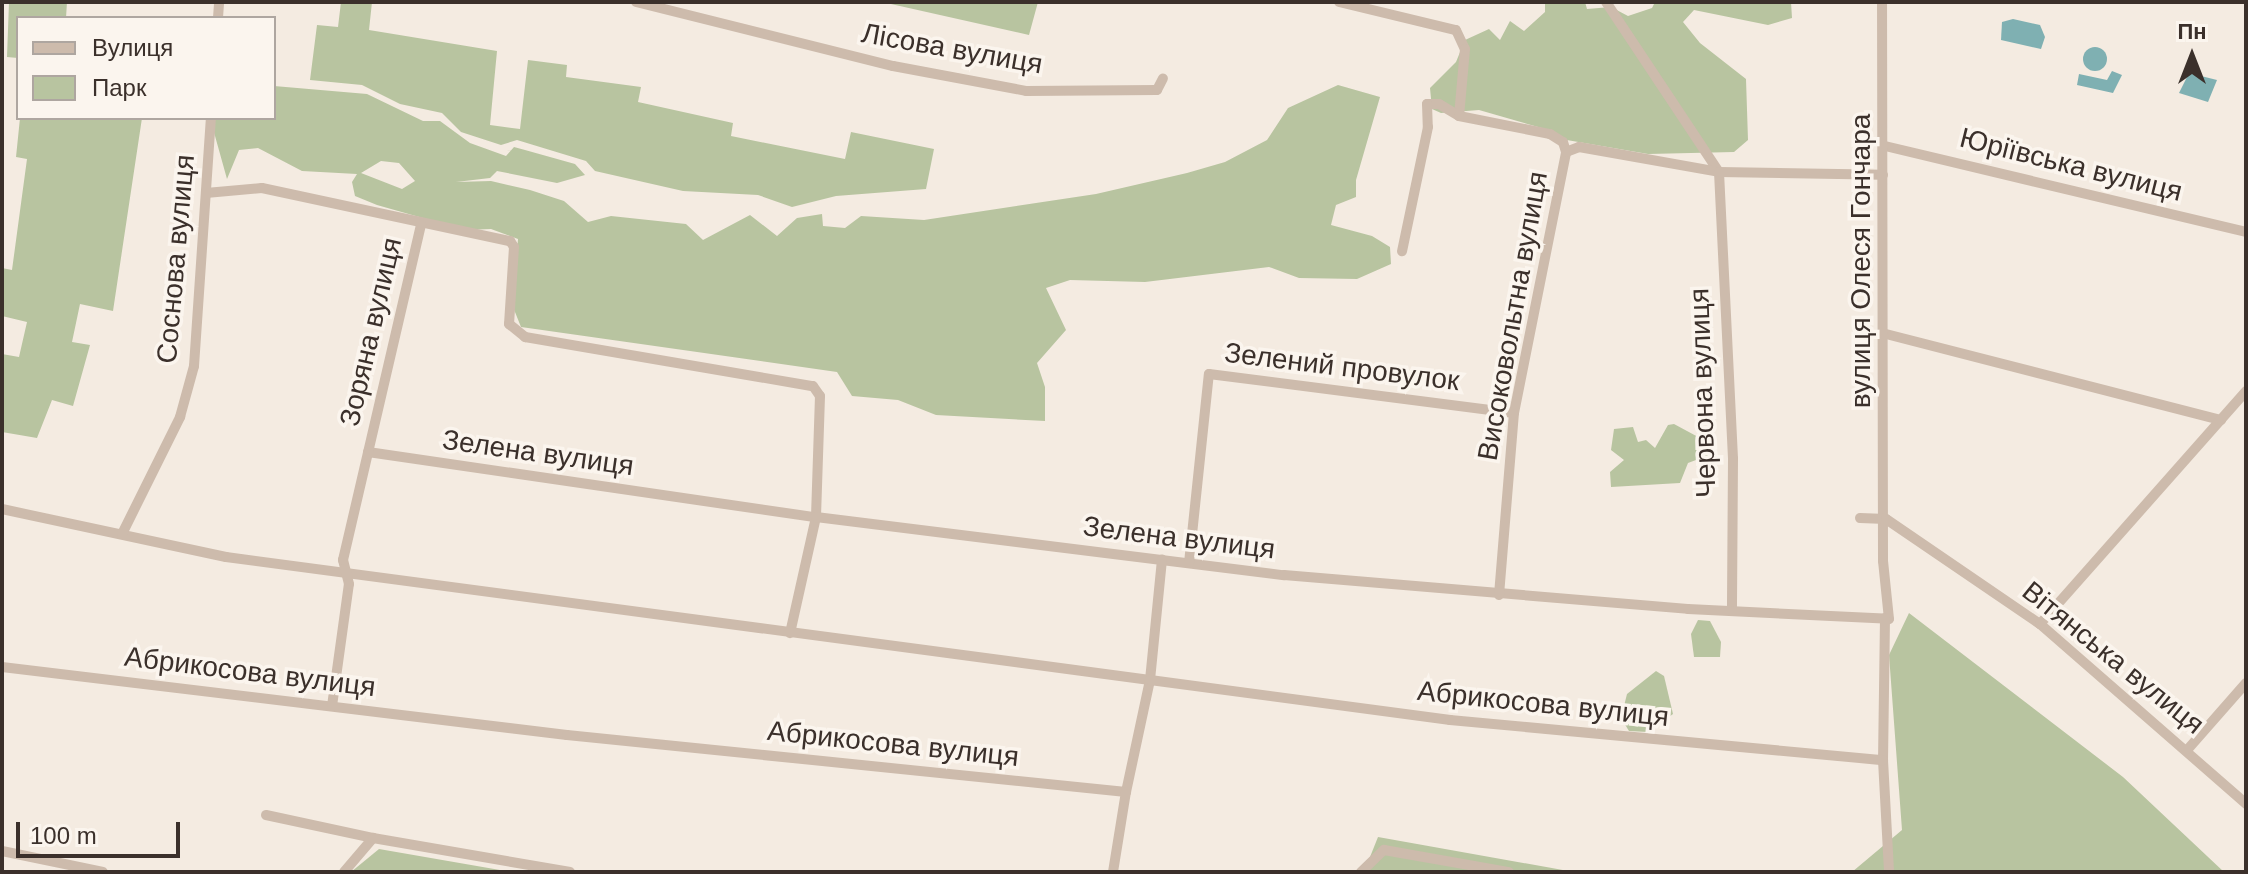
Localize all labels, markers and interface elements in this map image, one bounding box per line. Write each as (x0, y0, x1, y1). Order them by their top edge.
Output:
legend (16, 16, 276, 120)
north arrow (2152, 16, 2232, 96)
street label: Лісова вулиця (859, 17, 1045, 81)
text: Пн (2177, 19, 2207, 44)
text: Вулиця (92, 34, 173, 61)
text: Парк (92, 74, 146, 101)
street label: вулиця Олеся Гончара (1844, 114, 1878, 408)
street label: Юріївська вулиця (1956, 121, 2186, 209)
street label: Соснова вулиця (150, 153, 202, 365)
street label: Високовольтна вулиця (1471, 169, 1555, 463)
street label: Зоряна вулиця (333, 234, 409, 430)
street label: Червона вулиця (1683, 288, 1723, 498)
street label: Зелений провулок (1223, 336, 1461, 398)
street label: Зелена вулиця (440, 423, 636, 483)
street label: Зелена вулиця (1081, 510, 1277, 566)
street label: Вітянська вулиця (2015, 574, 2211, 742)
street label: Абрикосова вулиця (123, 640, 377, 704)
street label: Абрикосова вулиця (1416, 674, 1670, 734)
street label: Абрикосова вулиця (766, 714, 1020, 774)
scale bar (20, 806, 184, 856)
text: 100 m (30, 822, 97, 849)

